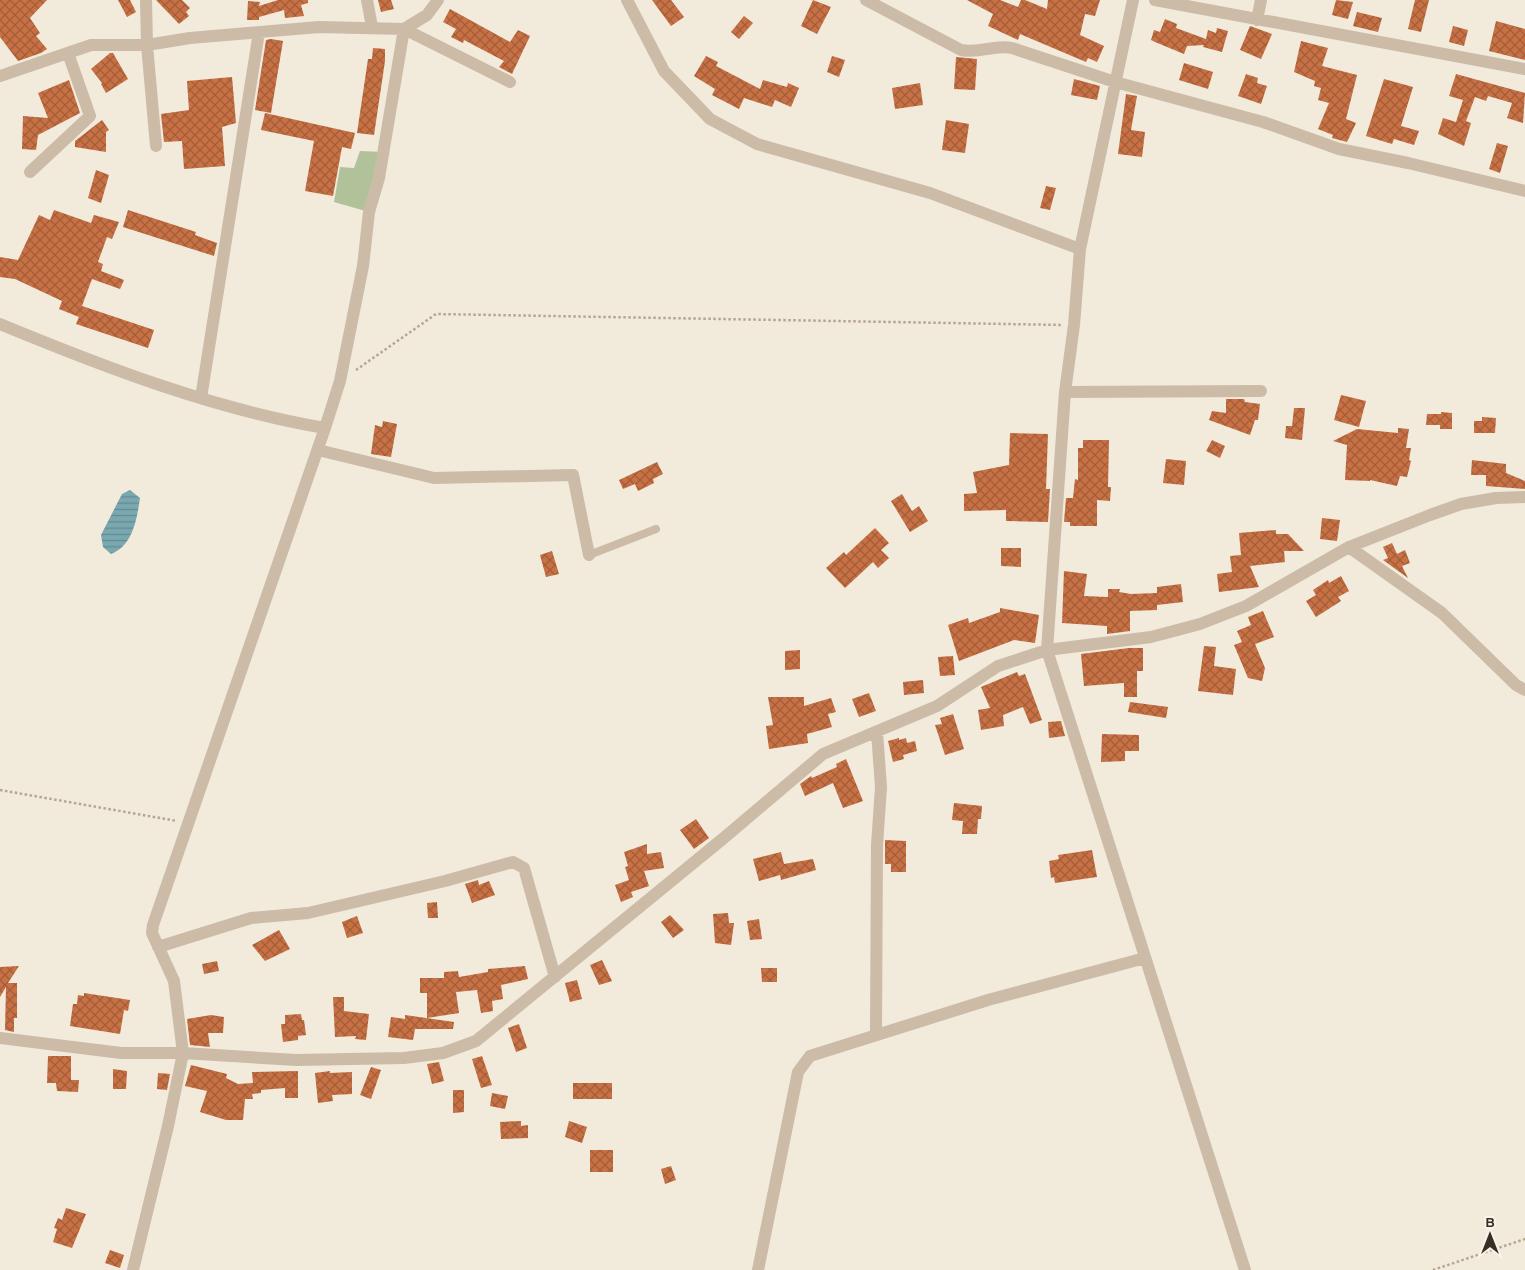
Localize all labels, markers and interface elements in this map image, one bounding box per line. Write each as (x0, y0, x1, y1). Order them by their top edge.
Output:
north arrow (1465, 1210, 1515, 1260)
text: B (1485, 1215, 1495, 1232)

